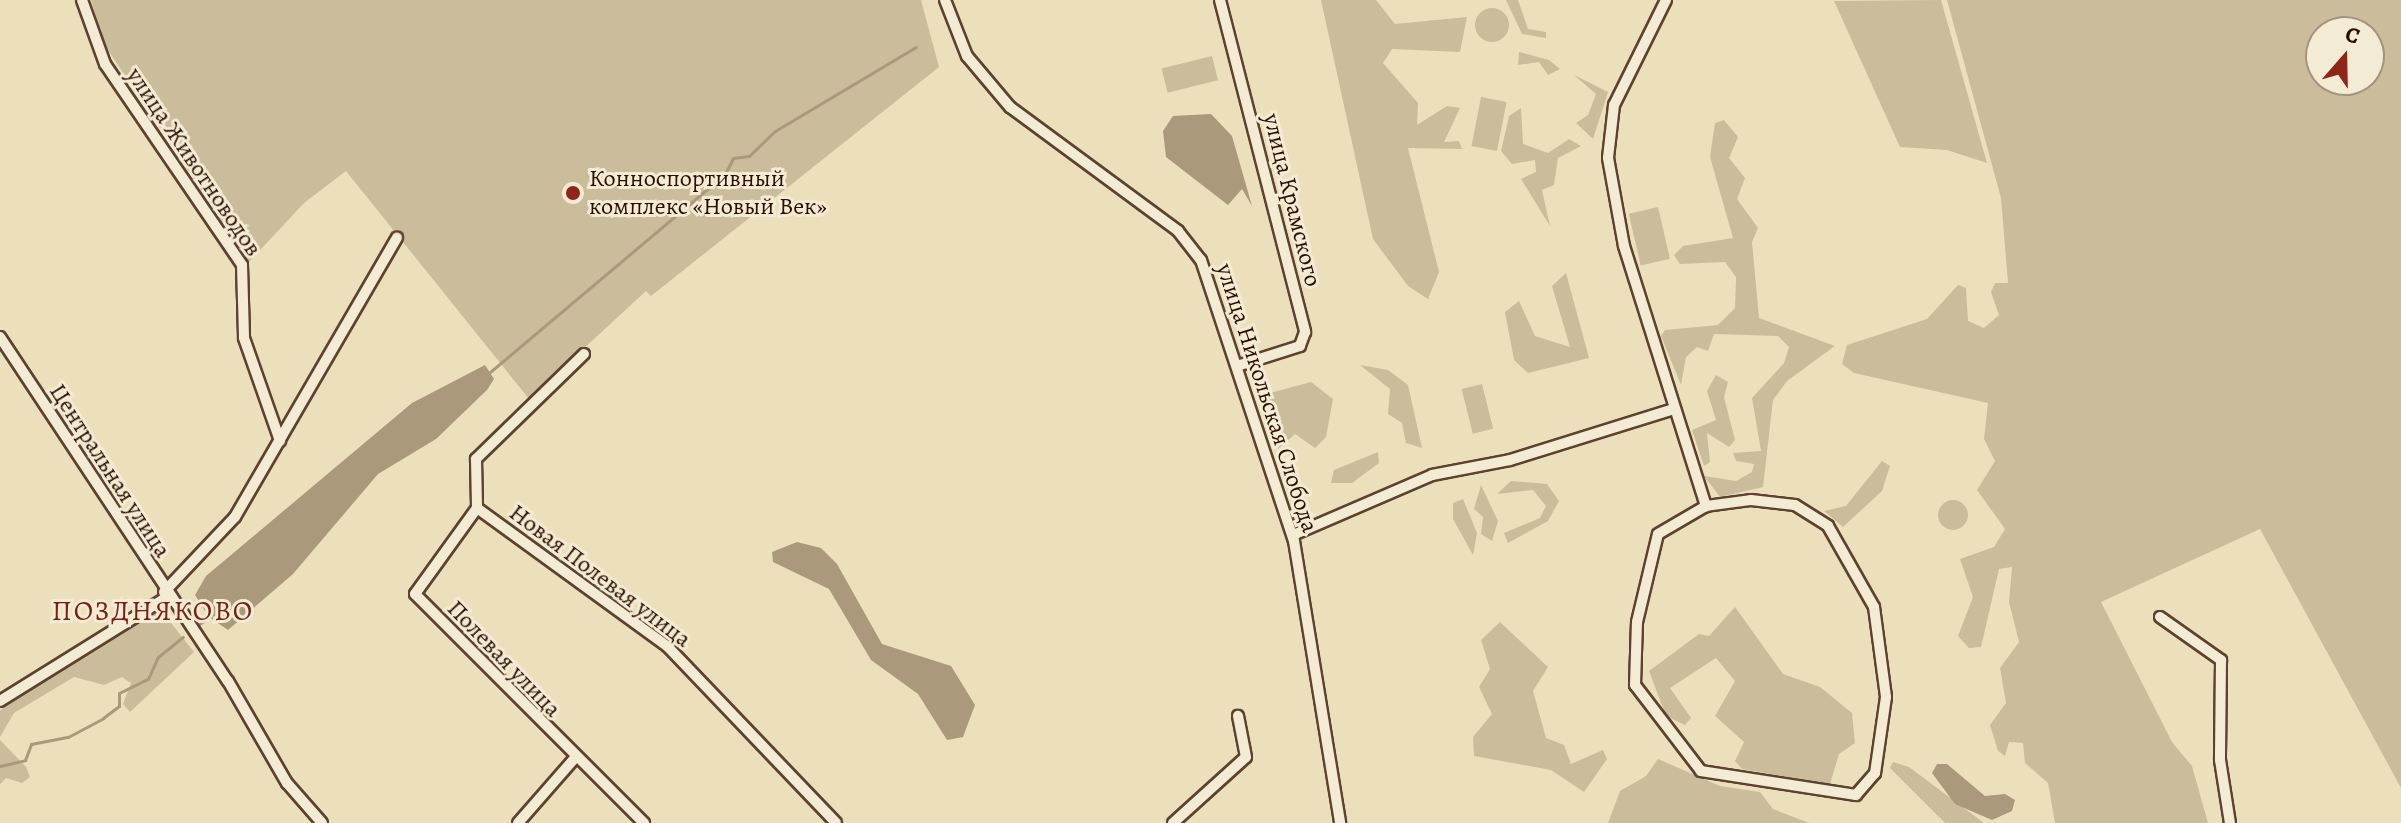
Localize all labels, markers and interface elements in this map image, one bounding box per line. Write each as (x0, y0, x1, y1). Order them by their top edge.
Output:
north arrow (2305, 16, 2385, 96)
text: С (2341, 19, 2364, 52)
street label: улица Животноводов (120, 62, 268, 262)
street label: улица Крамского (1257, 111, 1327, 289)
place label: Конноспортивный комплекс «Новый Век» (589, 165, 827, 221)
marker: Конноспортивный комплекс «Новый Век» (564, 184, 582, 202)
street label: улица Никольская Слобода (1210, 260, 1324, 536)
street label: Центральная улица (43, 379, 177, 563)
street label: Новая Полевая улица (503, 498, 697, 654)
district label: ПОЗДНЯКОВО (52, 594, 254, 628)
street label: Полевая улица (441, 594, 567, 724)

